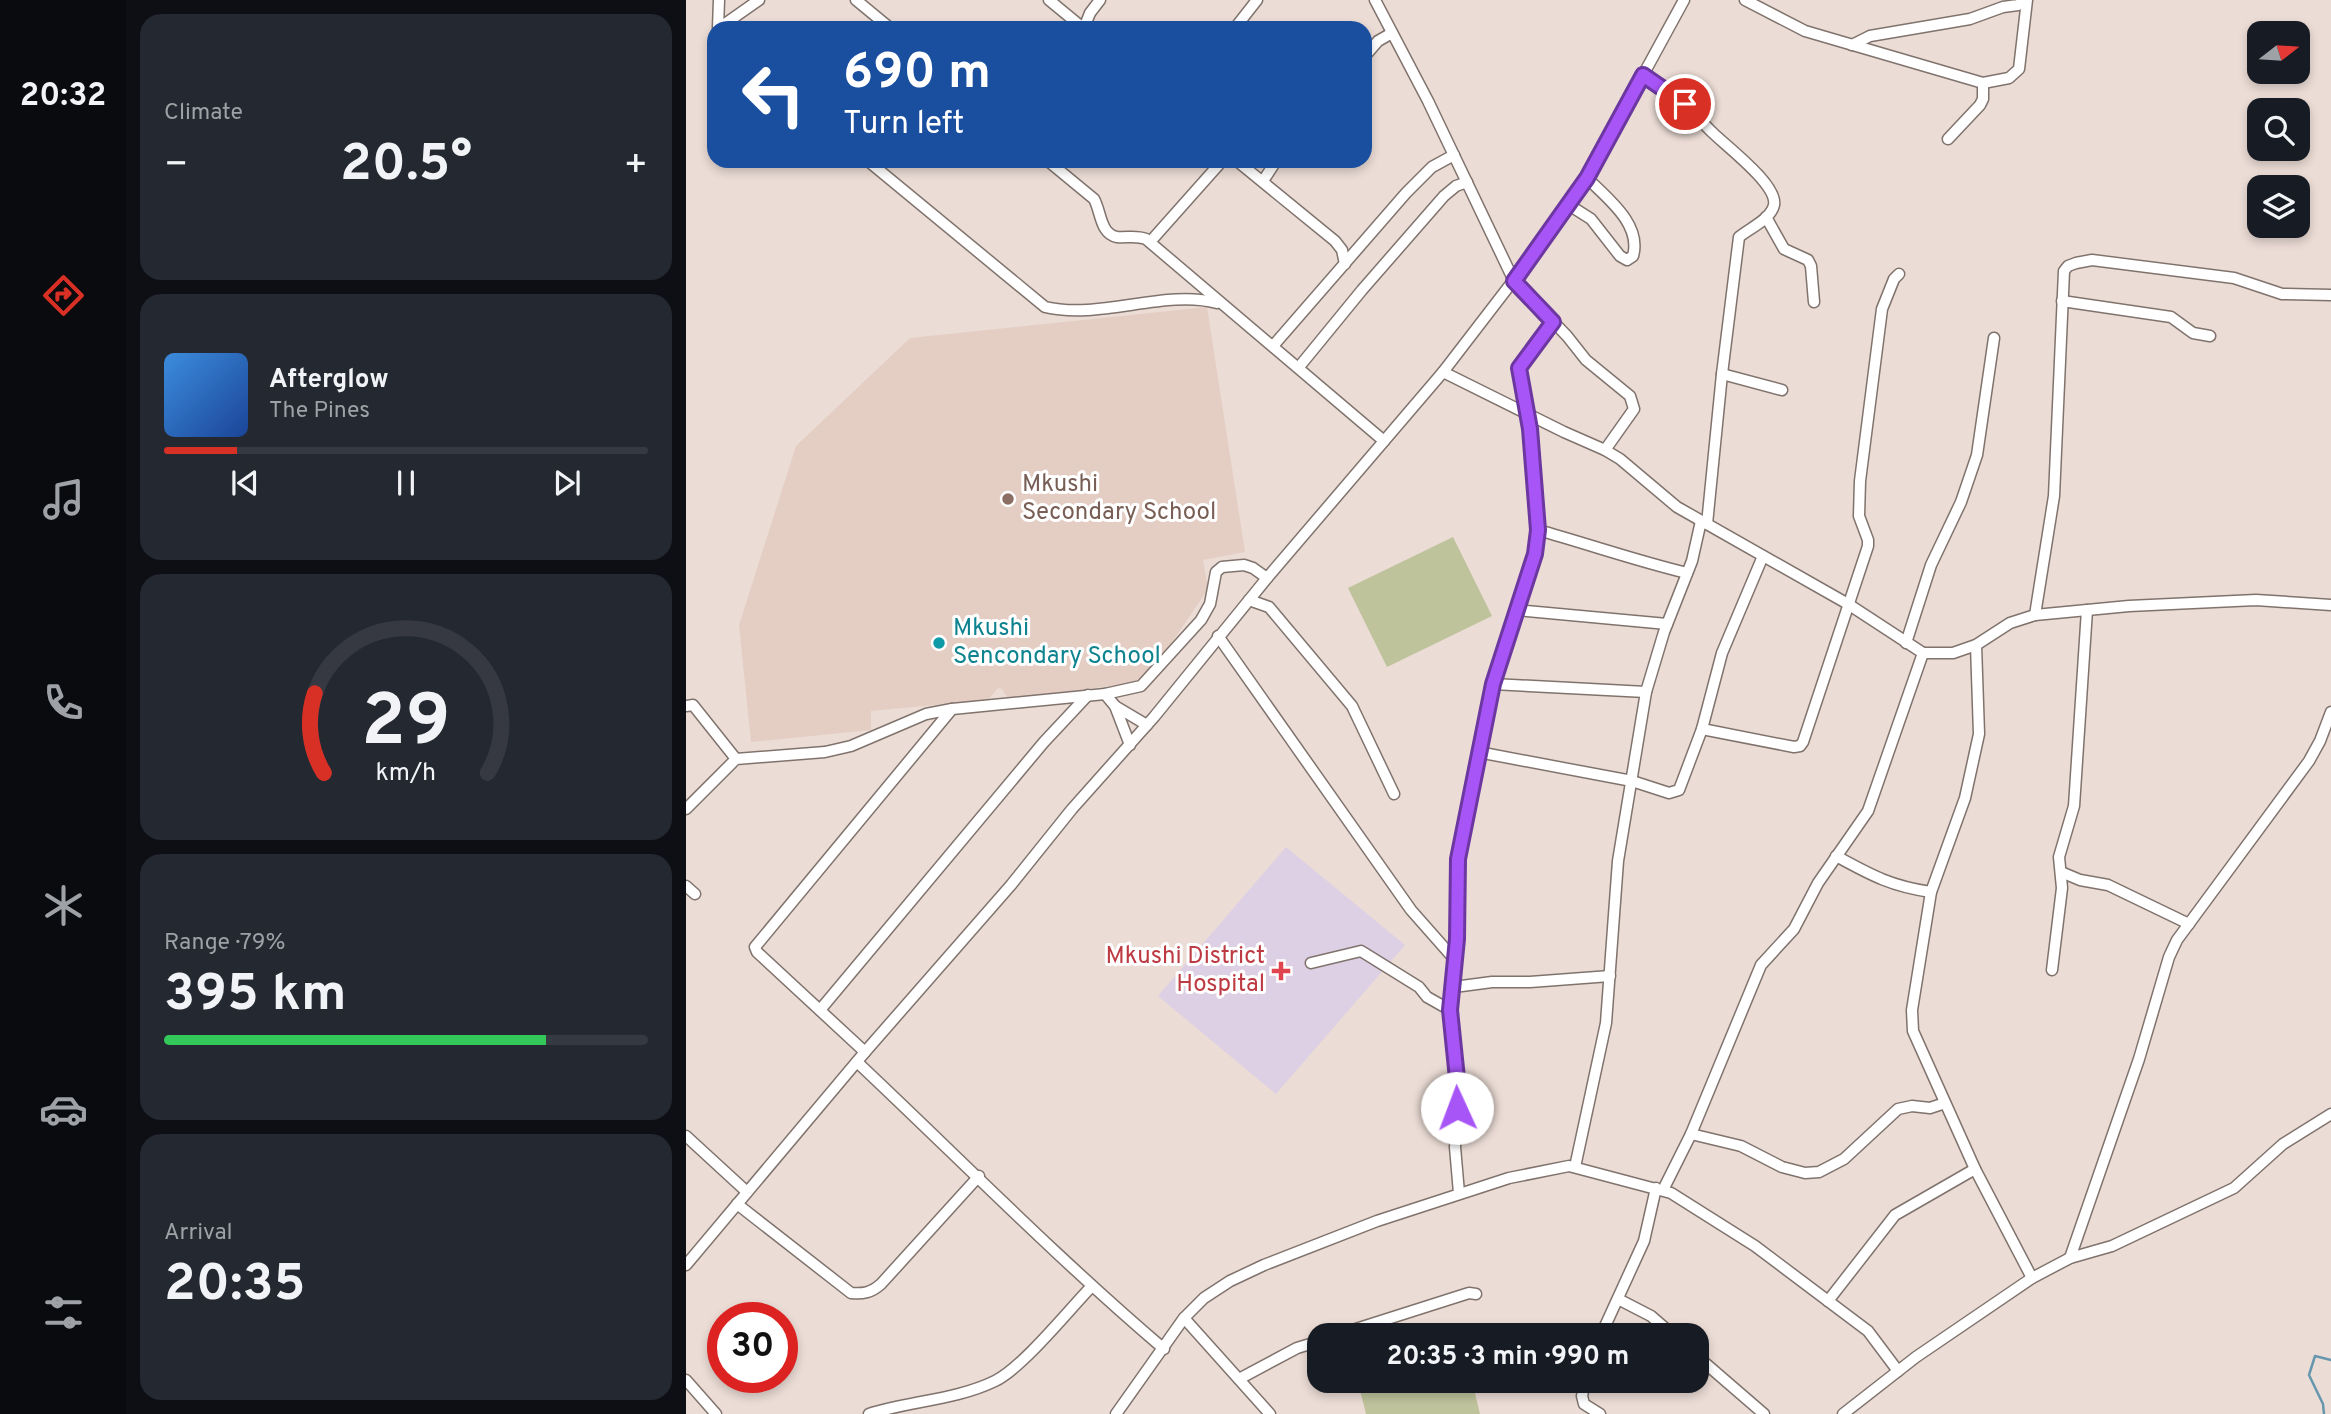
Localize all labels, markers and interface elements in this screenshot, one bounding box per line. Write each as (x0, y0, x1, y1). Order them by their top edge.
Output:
north arrow (2247, 21, 2310, 84)
map controls (2247, 21, 2310, 238)
text: 690 m (843, 44, 991, 106)
icon: left (728, 49, 819, 140)
pin (1655, 74, 1715, 134)
text: 20:32 (20, 77, 106, 117)
icon: arrive (1666, 85, 1704, 123)
button: search (2247, 98, 2310, 161)
text: Climate (164, 99, 243, 128)
text: Turn left (843, 105, 964, 145)
text: 20.5° (340, 133, 472, 199)
text: − (164, 142, 189, 191)
text: + (623, 142, 648, 191)
button: layers (2247, 175, 2310, 238)
icon: directions (39, 271, 88, 320)
text: Afterglow (269, 364, 389, 397)
text: The Pines (269, 397, 370, 426)
icon: previous (226, 464, 264, 502)
icon: pause (387, 464, 425, 502)
icon: next (548, 464, 586, 502)
place label: Mkushi Secondary School (1022, 470, 1216, 528)
icon: music (39, 475, 88, 524)
marker: Mkushi Secondary School (1000, 491, 1016, 507)
place label: Mkushi Sencondary School (953, 614, 1161, 672)
marker: Mkushi Sencondary School (931, 635, 947, 651)
icon: phone (39, 678, 88, 727)
text: 29 (361, 679, 451, 771)
text: km/h (376, 758, 436, 790)
icon: climate (39, 881, 88, 930)
text: Range · 79% (164, 929, 286, 958)
place label: Mkushi District Hospital (1106, 942, 1265, 1000)
marker: Mkushi District Hospital (1271, 961, 1291, 981)
text: 395 km (164, 963, 347, 1029)
position arrow (1420, 1071, 1494, 1145)
icon: car (39, 1085, 88, 1134)
text: Arrival (164, 1219, 233, 1248)
text: 20:35 (164, 1253, 306, 1319)
icon: filters (39, 1288, 88, 1337)
speed limit sign: 30 (707, 1302, 798, 1393)
text: 20:35 · 3 min · 990 m (1387, 1341, 1629, 1374)

